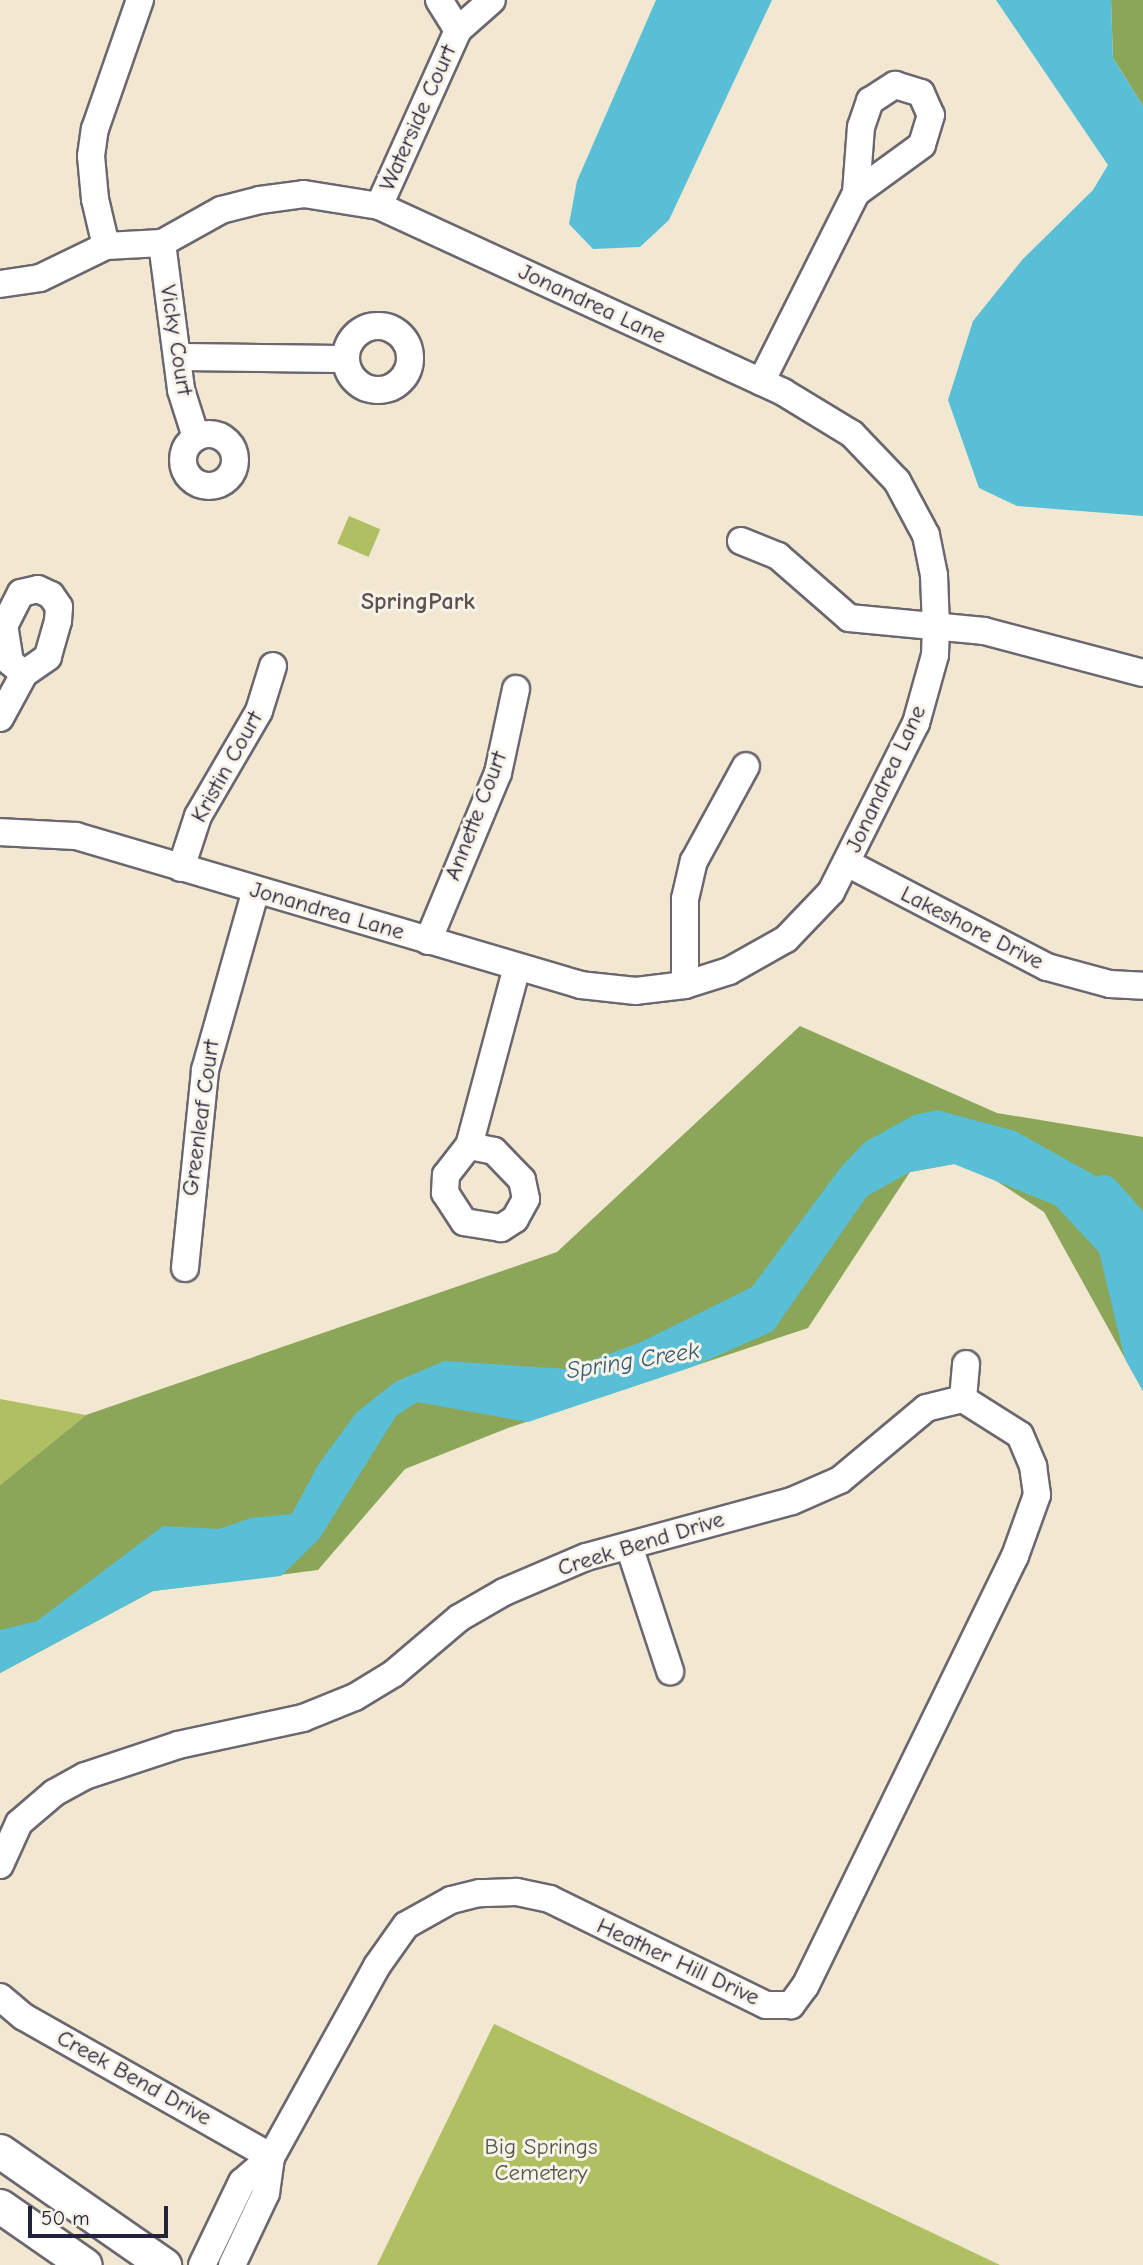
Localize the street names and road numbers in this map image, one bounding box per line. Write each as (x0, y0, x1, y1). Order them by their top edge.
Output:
street label: Waterside Court (374, 41, 462, 195)
street label: Jonandrea Lane (514, 258, 670, 350)
street label: Vicky Court (154, 283, 198, 397)
street label: Jonandrea Lane (840, 701, 932, 857)
street label: Kristin Court (185, 707, 269, 827)
street label: Annette Court (439, 748, 513, 884)
street label: Jonandrea Lane (247, 876, 407, 946)
street label: Lakeshore Drive (896, 880, 1048, 976)
street label: Greenleaf Court (176, 1038, 226, 1198)
street label: Creek Bend Drive (554, 1506, 728, 1582)
street label: Heather Hill Drive (592, 1912, 764, 2012)
street label: Creek Bend Drive (52, 2024, 216, 2132)

